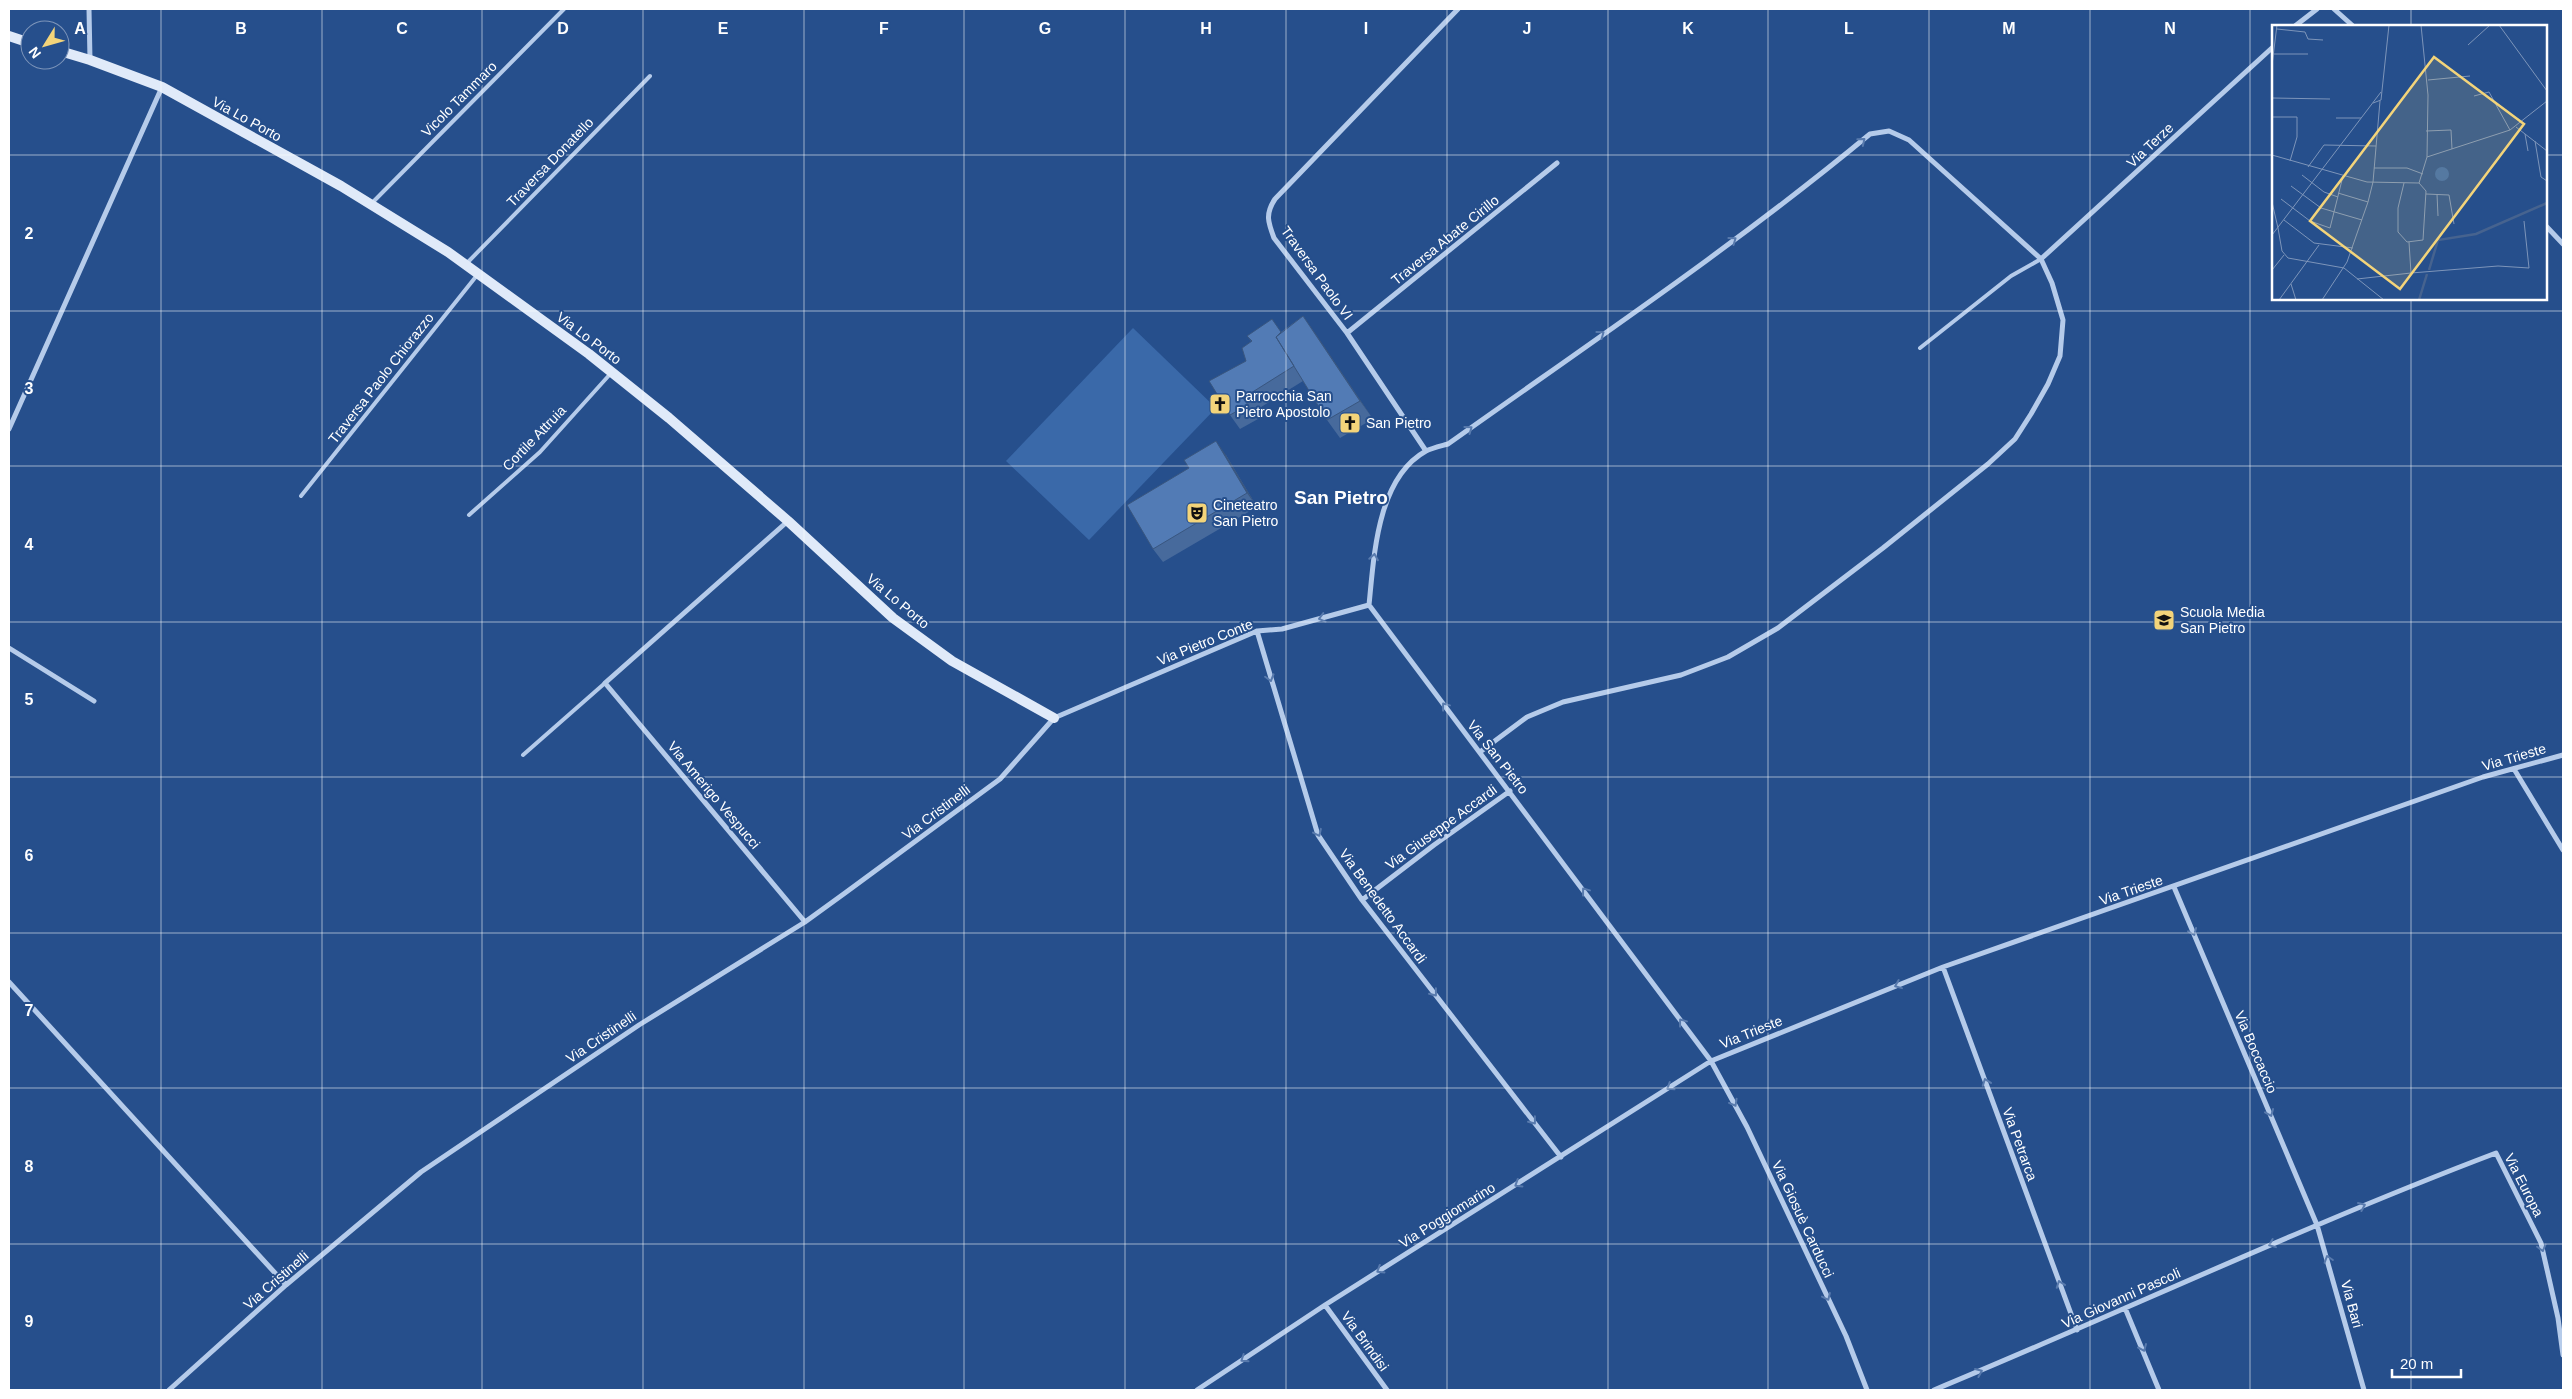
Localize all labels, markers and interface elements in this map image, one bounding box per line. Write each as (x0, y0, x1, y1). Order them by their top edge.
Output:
north arrow (20, 20, 70, 70)
text: A (74, 20, 86, 37)
text: B (235, 20, 247, 37)
text: C (396, 20, 408, 37)
text: D (557, 20, 569, 37)
text: E (718, 20, 729, 37)
text: F (879, 20, 889, 37)
text: G (1039, 20, 1051, 37)
text: H (1200, 20, 1212, 37)
text: I (1364, 20, 1368, 37)
text: J (1523, 20, 1531, 37)
text: K (1682, 20, 1694, 37)
text: L (1844, 20, 1854, 37)
text: M (2002, 20, 2016, 37)
text: N (2164, 20, 2176, 37)
inset map (2272, 25, 2547, 300)
text: N (25, 44, 44, 62)
street label: Vicolo Tammaro (418, 58, 500, 140)
street label: Via Lo Porto (210, 93, 285, 145)
street label: Traversa Donatello (503, 114, 597, 210)
street label: Via Terze (2123, 119, 2177, 171)
one-way arrow (1856, 138, 1865, 147)
street label: Traversa Abate Cirillo (1388, 192, 1502, 288)
street label: Traversa Paolo VI (1278, 223, 1356, 323)
text: 2 (25, 225, 34, 242)
one-way arrow (1727, 237, 1736, 245)
street label: Traversa Paolo Chiorazzo (325, 309, 437, 446)
street label: Via Lo Porto (554, 309, 625, 368)
one-way arrow (1595, 332, 1604, 340)
text: 3 (25, 380, 34, 397)
place label: Parrocchia San Pietro Apostolo (1236, 388, 1332, 420)
church icon: Parrocchia San Pietro Apostolo (1208, 392, 1232, 416)
street label: Cortile Attruia (499, 402, 569, 474)
church icon: San Pietro (1338, 411, 1362, 435)
place label: San Pietro (1366, 415, 1432, 431)
one-way arrow (1463, 426, 1473, 435)
district label: San Pietro (1294, 487, 1388, 508)
place label: Cineteatro San Pietro (1213, 497, 1279, 529)
theatre icon: Cineteatro San Pietro (1185, 501, 1209, 525)
text: 4 (25, 536, 34, 553)
one-way arrow (1369, 552, 1379, 561)
street label: Via Lo Porto (863, 570, 933, 632)
place label: Scuola Media San Pietro (2180, 604, 2265, 636)
school or university icon: Scuola Media San Pietro (2152, 608, 2176, 632)
one-way arrow (1318, 612, 1327, 623)
street label: Via Pietro Conte (1155, 615, 1255, 668)
one-way arrow (1265, 674, 1275, 682)
text: 5 (25, 691, 34, 708)
one-way arrow (1442, 703, 1450, 712)
street label: Via San Pietro (1464, 717, 1532, 797)
street label: Via Amerigo Vespucci (664, 738, 764, 852)
street label: Via Trieste (2480, 740, 2548, 774)
street label: Via Cristinelli (899, 781, 973, 843)
street label: Via Giuseppe Accardi (1382, 781, 1500, 873)
one-way arrow (1312, 828, 1323, 837)
street label: Via Benedetto Accardi (1336, 846, 1430, 966)
text: 6 (25, 847, 34, 864)
street label: Via Trieste (2097, 872, 2165, 908)
one-way arrow (1582, 887, 1591, 897)
one-way arrow (2186, 927, 2197, 936)
one-way arrow (1894, 979, 1903, 989)
one-way arrow (1428, 987, 1437, 997)
text: 7 (25, 1002, 34, 1019)
street label: Via Cristinelli (563, 1008, 639, 1066)
street label: Via Boccaccio (2232, 1009, 2281, 1096)
street label: Via Trieste (1717, 1012, 1785, 1052)
one-way arrow (1679, 1019, 1687, 1028)
one-way arrow (1982, 1079, 1992, 1087)
one-way arrow (1666, 1081, 1675, 1090)
one-way arrow (1728, 1098, 1738, 1107)
street label: Via Petrarca (1999, 1105, 2041, 1183)
one-way arrow (2263, 1108, 2274, 1117)
one-way arrow (1528, 1115, 1536, 1124)
street label: Via Europa (2501, 1151, 2547, 1220)
text: 8 (25, 1158, 34, 1175)
street label: Via Giosuè Carducci (1769, 1158, 1837, 1280)
one-way arrow (1514, 1178, 1523, 1187)
street label: Via Poggiomarino (1396, 1179, 1498, 1251)
one-way arrow (2357, 1202, 2366, 1213)
one-way arrow (2268, 1237, 2277, 1248)
one-way arrow (2537, 1244, 2547, 1252)
street label: Via Cristinelli (240, 1247, 312, 1313)
one-way arrow (2324, 1255, 2334, 1264)
one-way arrow (1377, 1264, 1386, 1274)
street label: Via Giovanni Pascoli (2059, 1265, 2183, 1331)
street label: Via Bari (2338, 1278, 2366, 1330)
one-way arrow (2056, 1280, 2066, 1289)
one-way arrow (1821, 1292, 1832, 1301)
street label: Via Brindisi (1338, 1308, 1392, 1374)
text: 9 (25, 1313, 34, 1330)
one-way arrow (2137, 1343, 2148, 1352)
scale bar (2392, 1346, 2461, 1378)
one-way arrow (1240, 1353, 1250, 1362)
text: 20 m (2400, 1355, 2433, 1372)
one-way arrow (1974, 1367, 1983, 1378)

